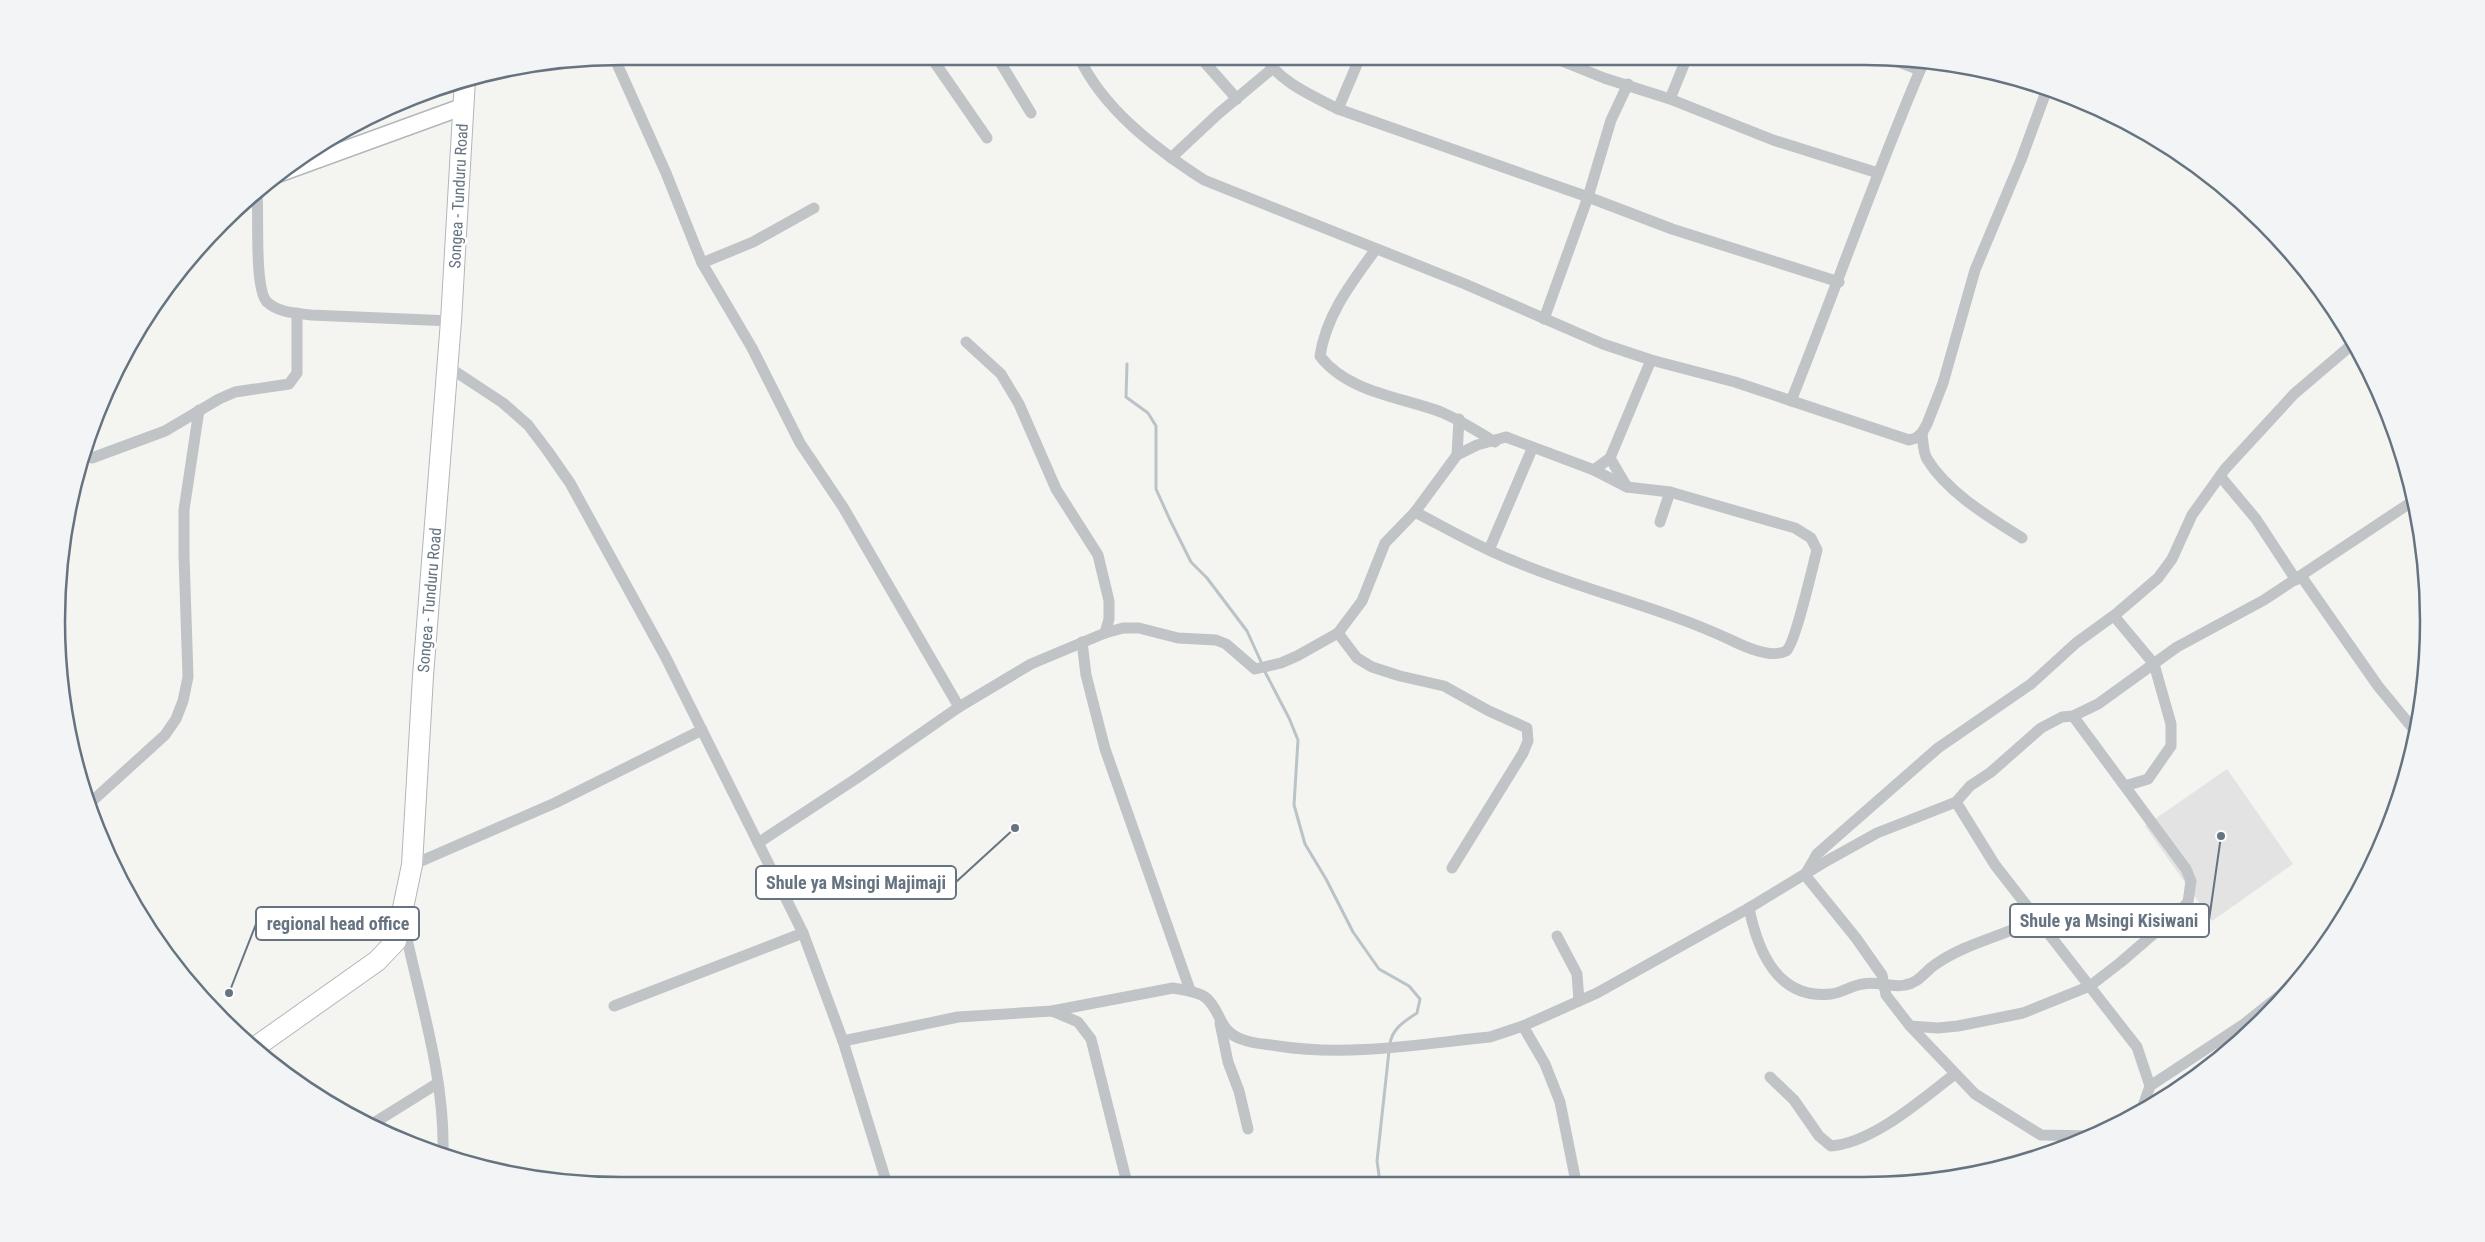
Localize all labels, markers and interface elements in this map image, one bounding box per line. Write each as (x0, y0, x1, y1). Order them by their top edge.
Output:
street label: Songea - Tunduru Road (445, 123, 472, 269)
street label: Songea - Tunduru Road (414, 527, 445, 673)
callout: Shule ya Msingi Majimaji (756, 866, 956, 899)
text: Shule ya Msingi Majimaji (766, 872, 946, 893)
callout: Shule ya Msingi Kisiwani (2010, 904, 2209, 937)
callout: regional head office (256, 907, 419, 940)
text: Shule ya Msingi Kisiwani (2020, 910, 2198, 931)
text: regional head office (267, 913, 410, 934)

